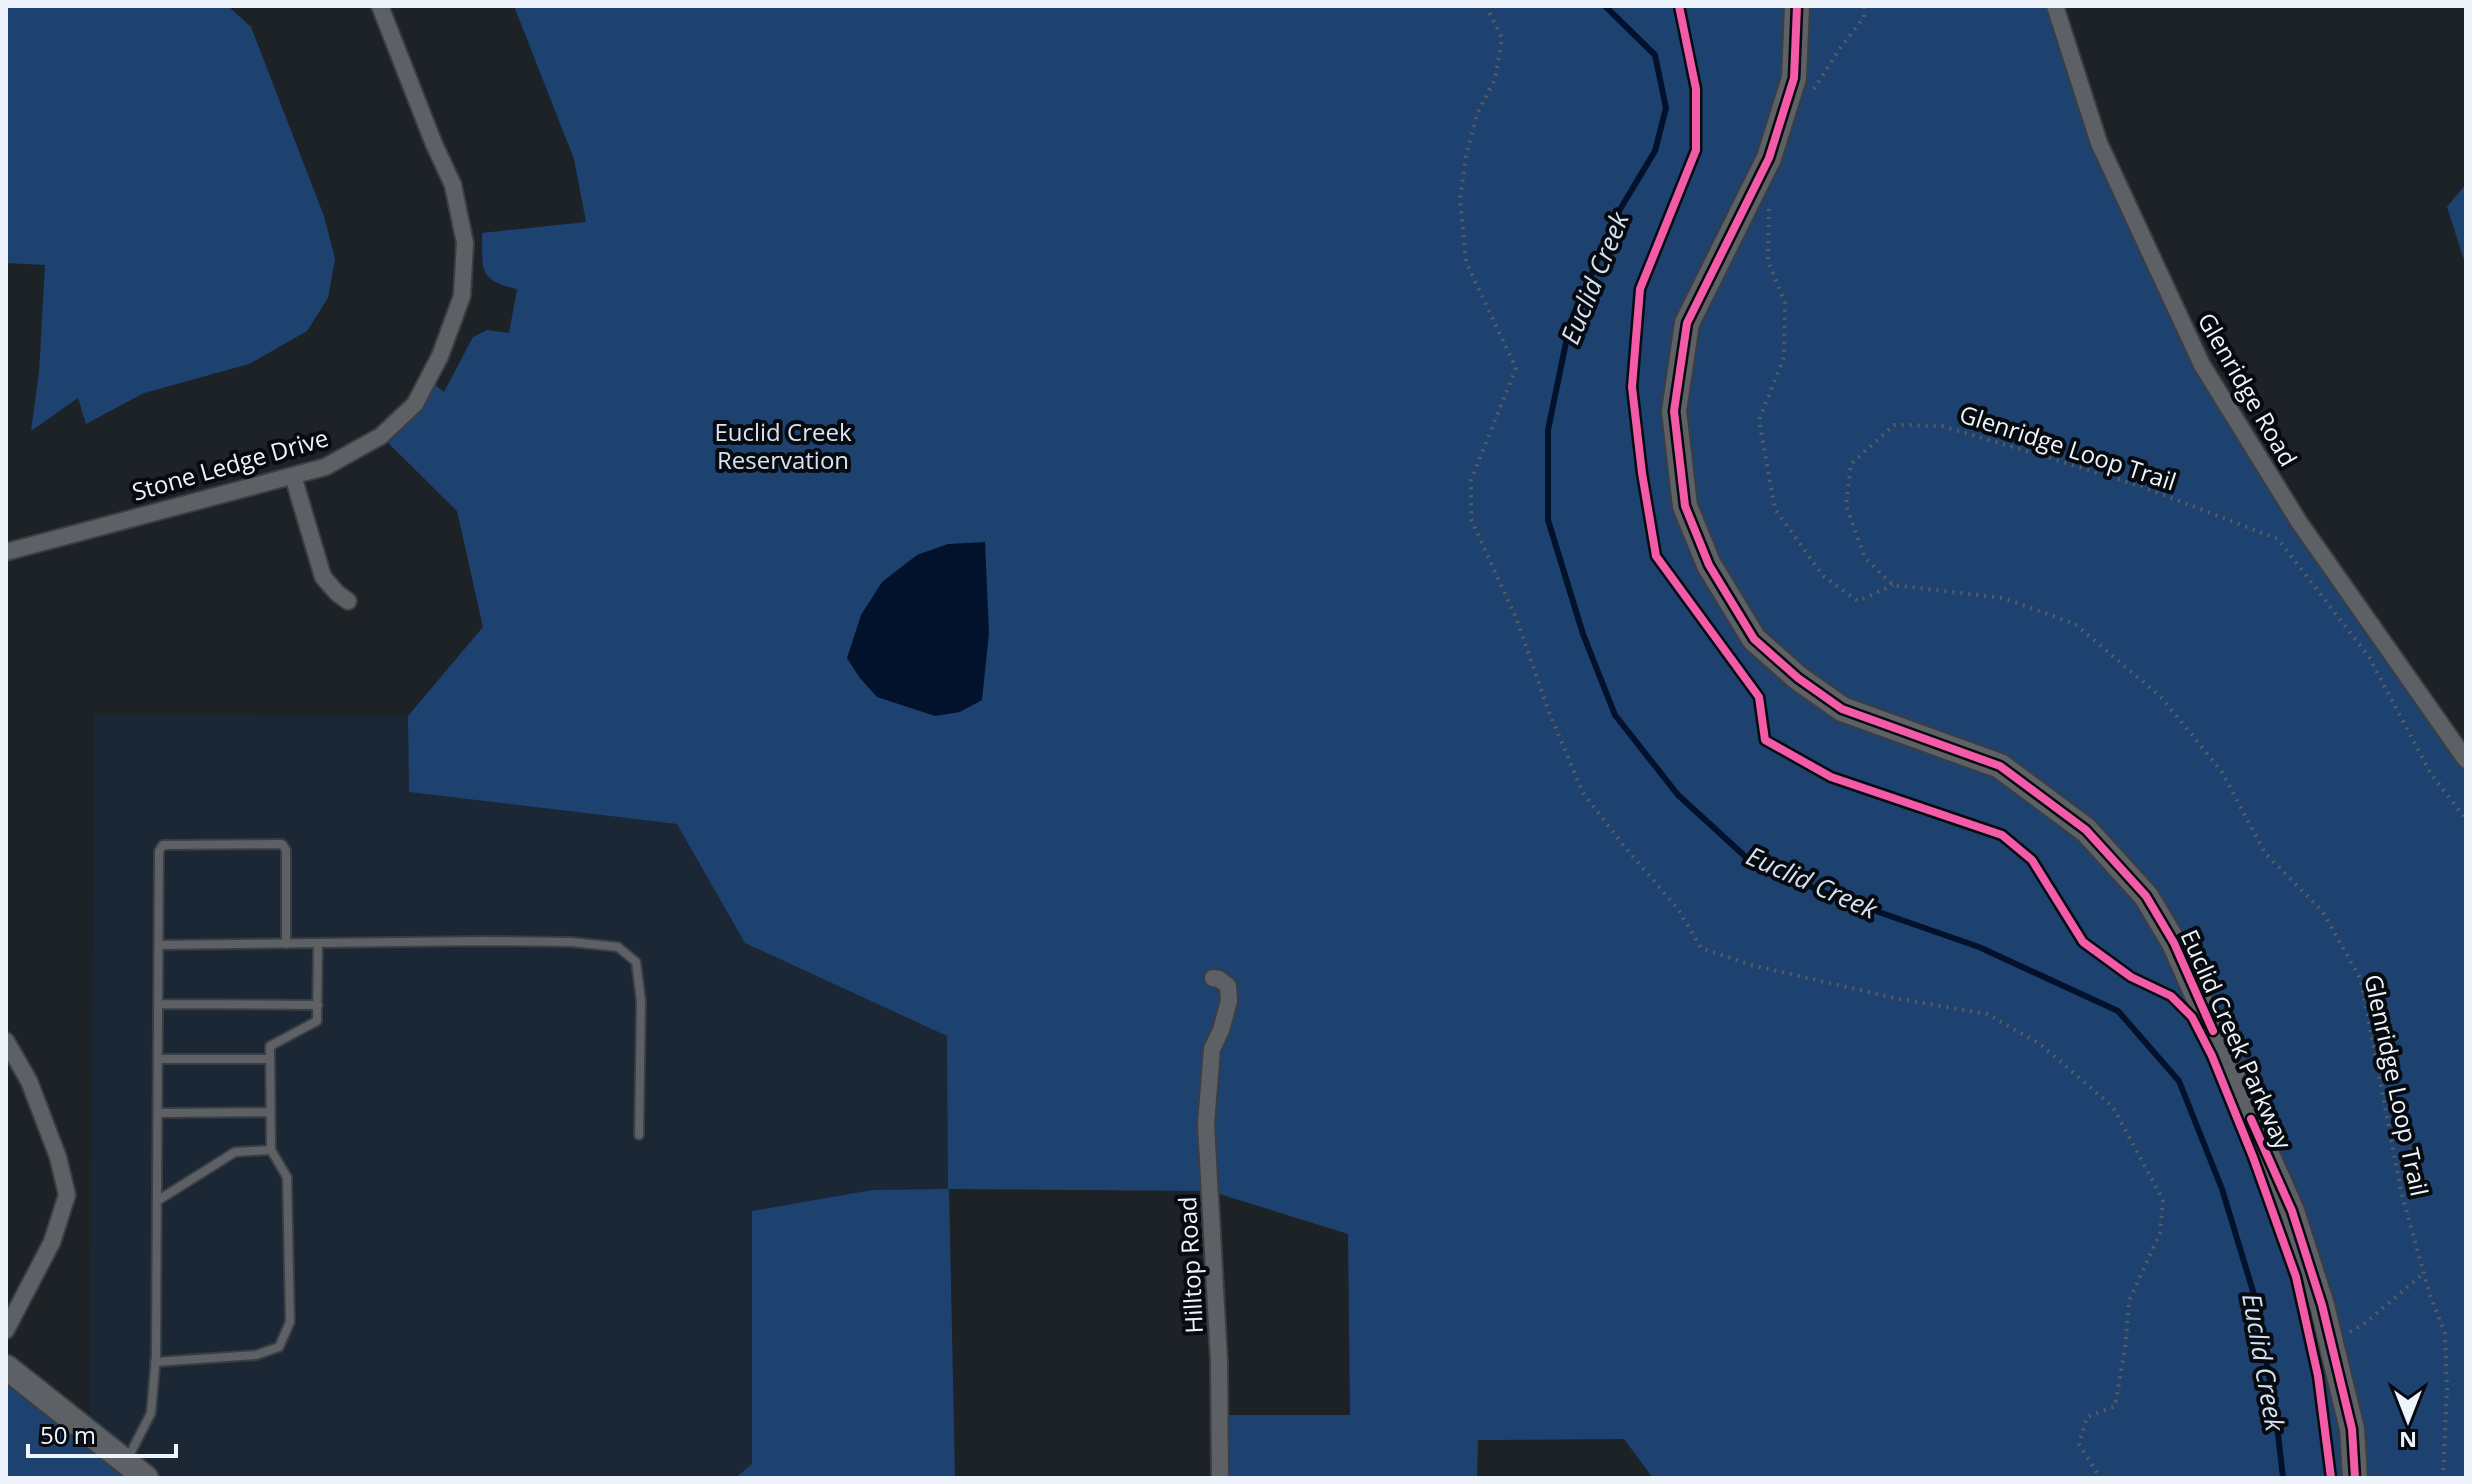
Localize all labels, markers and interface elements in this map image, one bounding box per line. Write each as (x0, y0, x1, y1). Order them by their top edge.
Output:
water label: Euclid Creek (1551, 206, 1637, 349)
street label: Glenridge Road (2191, 306, 2305, 472)
street label: Glenridge Loop Trail (1956, 396, 2180, 498)
park label: Euclid Creek Reservation (714, 415, 852, 476)
street label: Stone Ledge Drive (128, 420, 332, 508)
water label: Euclid Creek (1741, 837, 1884, 927)
street label: Euclid Creek Parkway (2174, 924, 2301, 1155)
street label: Glenridge Loop Trail (2357, 971, 2437, 1199)
street label: Hilltop Road (1170, 1196, 1210, 1334)
water label: Euclid Creek (2234, 1290, 2294, 1435)
north arrow (2368, 1380, 2448, 1460)
scale bar (28, 1408, 176, 1458)
text: 50 m (40, 1418, 96, 1451)
text: N (2399, 1426, 2417, 1456)

